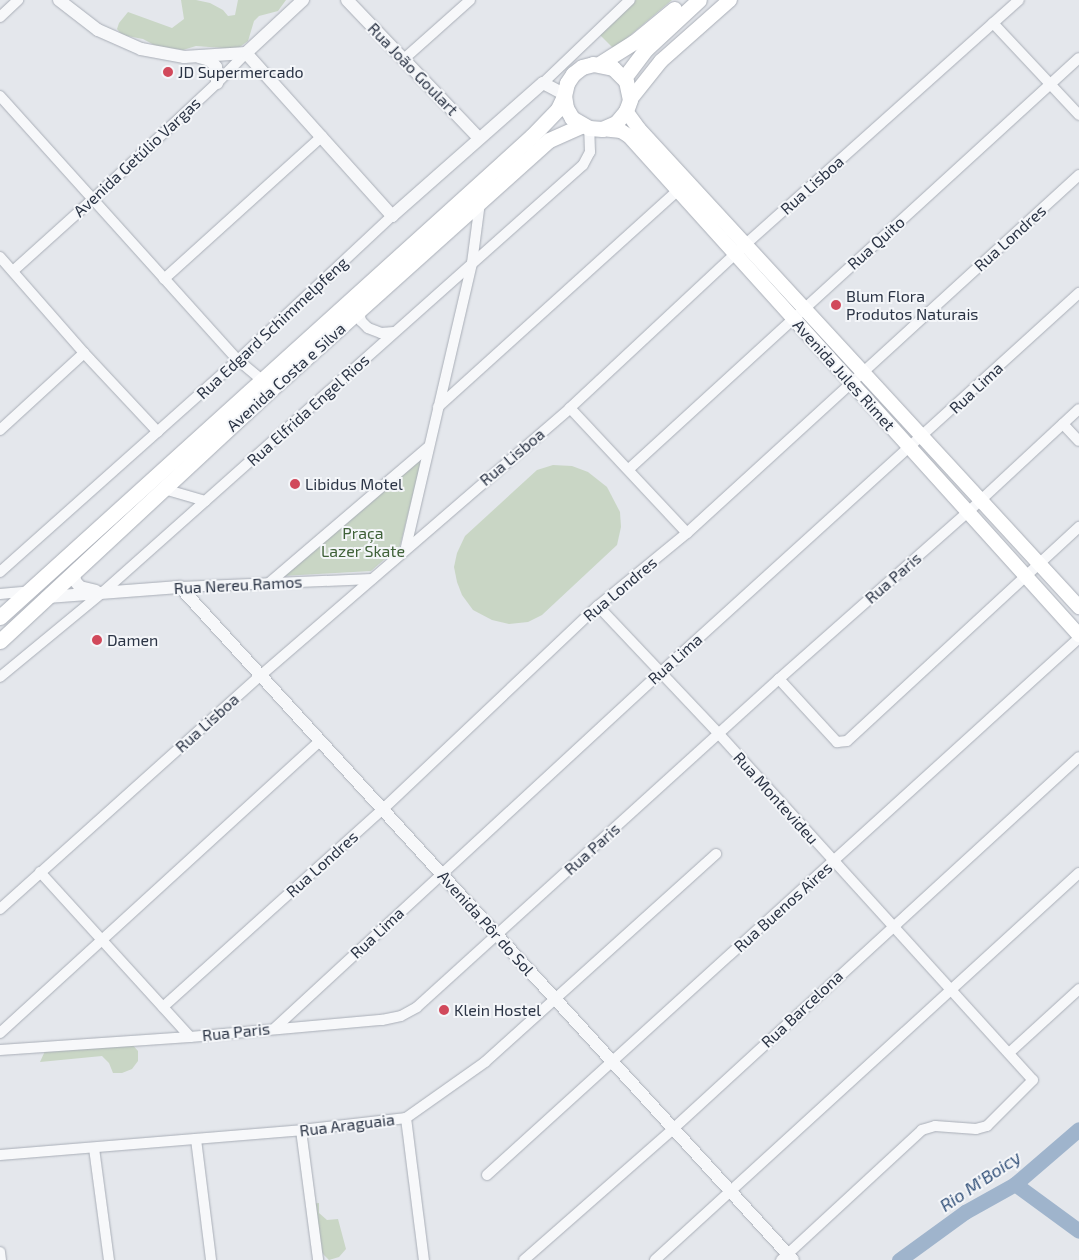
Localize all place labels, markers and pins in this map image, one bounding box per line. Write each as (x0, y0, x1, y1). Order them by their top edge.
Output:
place label: JD Supermercado (178, 62, 304, 82)
marker: JD Supermercado (162, 66, 174, 78)
place label: Blum Flora Produtos Naturais (846, 286, 978, 324)
marker: Blum Flora Produtos Naturais (830, 299, 842, 311)
place label: Libidus Motel (305, 474, 403, 494)
marker: Libidus Motel (289, 478, 301, 490)
place label: Damen (107, 630, 158, 650)
marker: Damen (91, 634, 103, 646)
place label: Klein Hostel (454, 1000, 541, 1020)
marker: Klein Hostel (438, 1004, 450, 1016)

